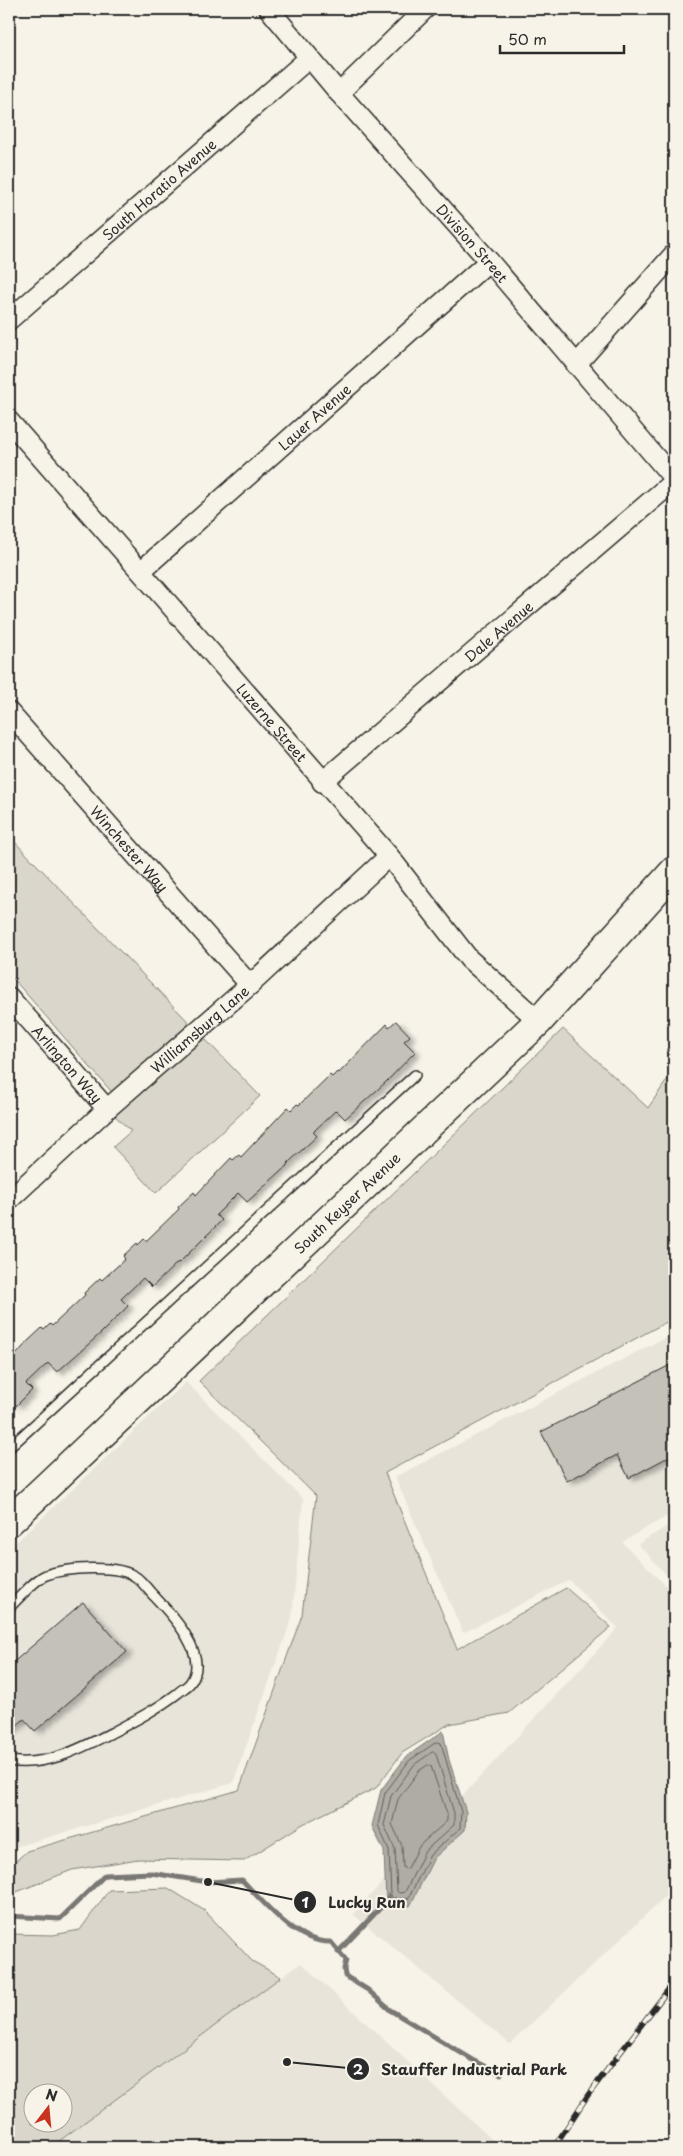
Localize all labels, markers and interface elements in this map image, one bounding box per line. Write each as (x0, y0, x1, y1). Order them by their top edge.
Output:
scale bar (500, 22, 624, 54)
text: 50 m (508, 27, 547, 50)
street label: South Horatio Avenue (97, 133, 221, 245)
street label: Division Street (432, 199, 513, 287)
street label: Lauer Avenue (273, 378, 355, 455)
street label: Dale Avenue (459, 595, 538, 667)
street label: Luzerne Street (232, 679, 312, 766)
street label: Winchester Way (86, 801, 173, 896)
street label: Williamsburg Lane (145, 980, 253, 1078)
street label: Arlington Way (28, 1020, 108, 1108)
street label: South Keyser Avenue (289, 1147, 405, 1258)
callout: Lucky Run (293, 1887, 416, 1917)
text: 1 (301, 1890, 309, 1913)
text: Lucky Run (328, 1890, 406, 1913)
callout: Stauffer Industrial Park (345, 2054, 578, 2084)
text: 2 (353, 2057, 364, 2080)
text: Stauffer Industrial Park (381, 2057, 567, 2080)
text: N (43, 2083, 60, 2107)
north arrow (22, 2084, 72, 2134)

